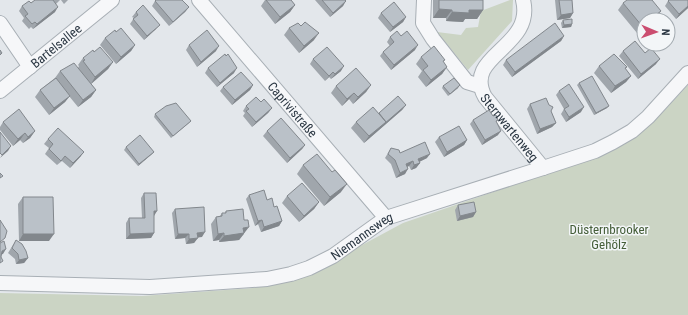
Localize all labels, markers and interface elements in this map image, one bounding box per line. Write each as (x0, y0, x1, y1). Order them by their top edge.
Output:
north arrow (636, 12, 676, 52)
street label: Bartelsallee (28, 21, 85, 71)
text: N (659, 29, 672, 36)
street label: Caprivistraße (264, 79, 320, 140)
street label: Sternwartenweg (477, 91, 541, 165)
street label: Niemannsweg (328, 209, 395, 263)
park label: Düsternbrooker Gehölz (570, 222, 648, 252)

